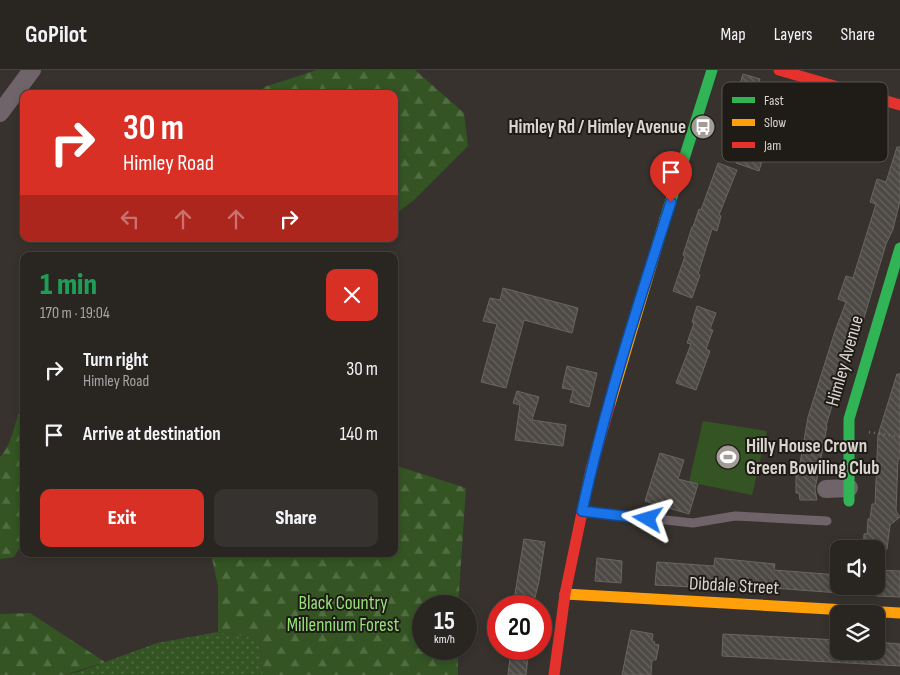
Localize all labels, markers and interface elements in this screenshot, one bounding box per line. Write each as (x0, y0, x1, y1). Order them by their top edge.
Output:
text: GoPilot (25, 20, 87, 49)
text: Map (721, 24, 746, 45)
text: Layers (774, 24, 813, 45)
text: Share (841, 24, 875, 45)
legend (722, 82, 888, 162)
text: Fast (764, 92, 784, 109)
text: 30 m (123, 107, 184, 150)
icon: right (40, 110, 105, 175)
bus stop icon: Himley Rd / Himley Avenue (690, 114, 716, 140)
text: Slow (764, 114, 786, 131)
place label: Himley Rd / Himley Avenue (508, 116, 686, 139)
text: Jam (763, 137, 781, 154)
text: Himley Road (123, 150, 214, 177)
pin (650, 151, 692, 202)
icon: arrive (657, 158, 685, 186)
icon: left (116, 205, 144, 233)
icon: ahead (169, 205, 197, 233)
icon: ahead (222, 205, 250, 233)
icon: right (275, 205, 303, 233)
text: 1 min (40, 267, 97, 303)
button: close (326, 269, 378, 321)
text: 170 m · 19:04 (40, 304, 110, 323)
street label: Himley Avenue (821, 313, 869, 409)
text: Turn right (83, 349, 148, 372)
icon: right (40, 356, 68, 384)
text: 30 m (346, 358, 378, 381)
text: Himley Road (83, 372, 149, 391)
icon: arrive (40, 421, 68, 449)
text: Arrive at destination (83, 423, 221, 446)
text: 140 m (340, 423, 378, 446)
place label: Hilly House Crown Green Bowiling Club (746, 435, 879, 480)
sports icon: Hilly House Crown Green Bowiling Club (715, 444, 741, 470)
button: Exit (40, 489, 204, 547)
button: Share (214, 489, 378, 547)
position arrow (621, 492, 673, 544)
map controls (830, 540, 885, 660)
button: sound (830, 540, 885, 595)
street label: Dibdale Street (688, 572, 780, 600)
park label: Black Country Millennium Forest (287, 592, 400, 637)
speed limit sign: 20 (487, 595, 552, 660)
button: layers (830, 605, 885, 660)
text: 15 (434, 606, 455, 637)
text: km/h (434, 632, 455, 647)

